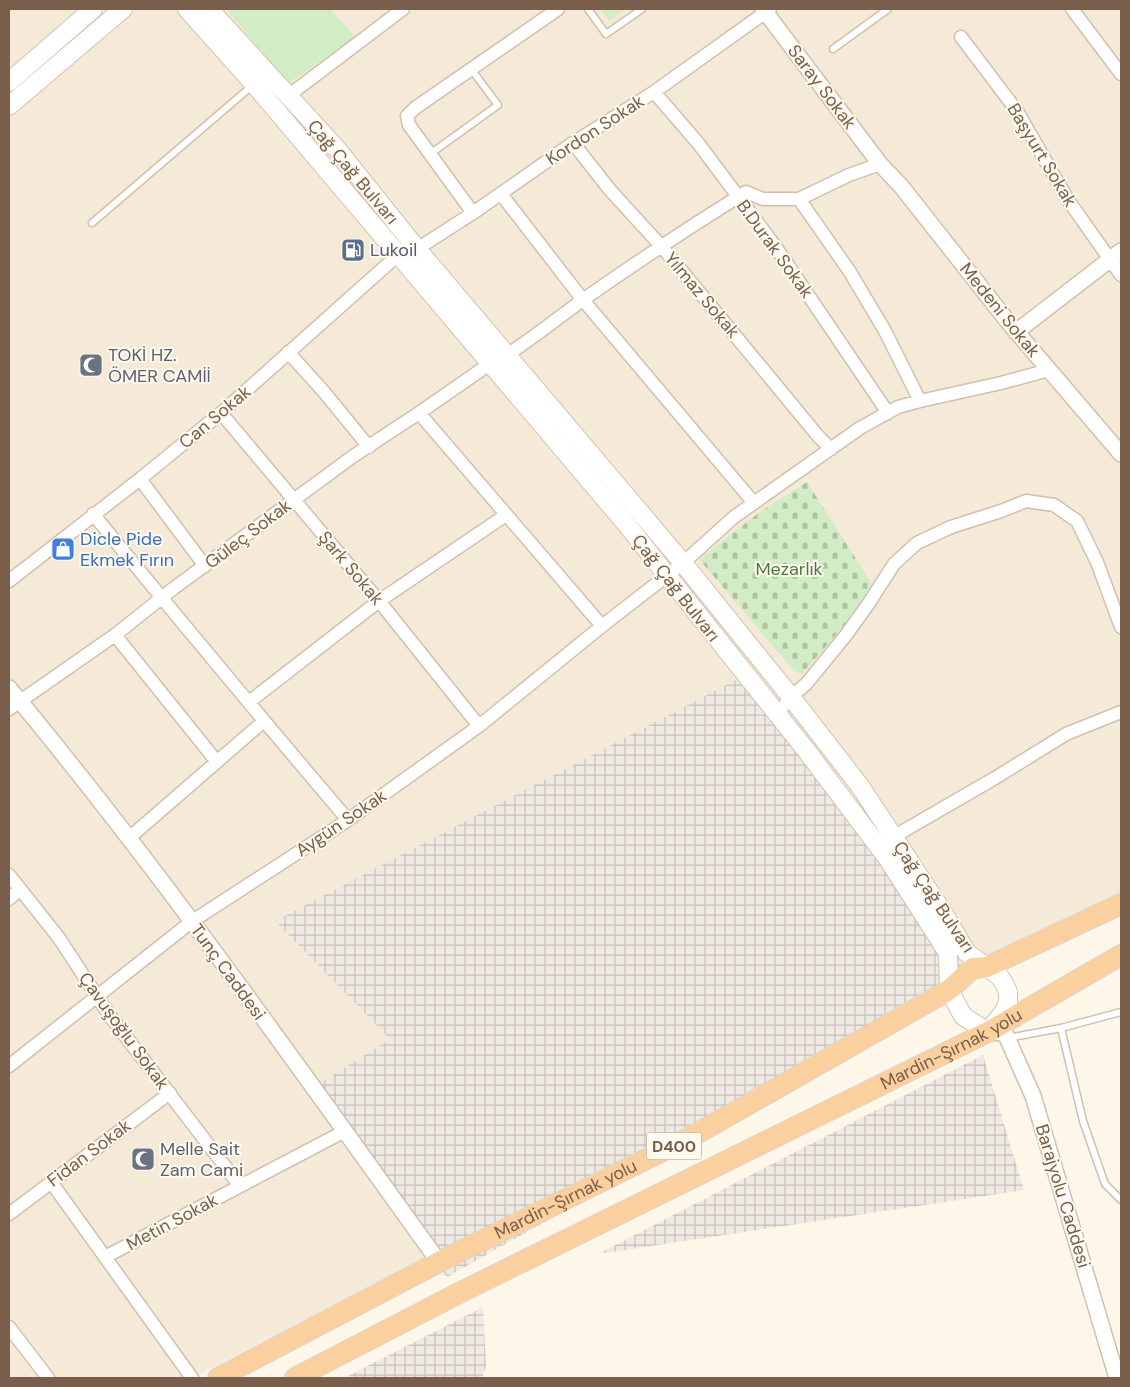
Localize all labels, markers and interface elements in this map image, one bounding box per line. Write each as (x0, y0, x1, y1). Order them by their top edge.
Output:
street label: Saray Sokak (782, 40, 862, 134)
street label: Kordon Sokak (541, 89, 649, 171)
street label: Başyurt Sokak (1002, 99, 1082, 211)
street label: Çağ Çağ Bulvarı (302, 115, 404, 229)
street label: B.Durak Sokak (731, 195, 819, 303)
fuel station icon: Lukoil (340, 237, 366, 263)
place label: Lukoil (370, 238, 417, 262)
street label: Yılmaz Sokak (659, 247, 745, 343)
street label: Medeni Sokak (954, 258, 1046, 362)
place label: TOKİ HZ. ÖMER CAMİİ (108, 343, 211, 388)
mosque icon: TOKİ HZ. ÖMER CAMİİ (78, 352, 104, 378)
street label: Can Sokak (174, 380, 256, 454)
street label: Güleç Sokak (200, 494, 296, 574)
street label: Şark Sokak (313, 526, 389, 610)
place label: Dicle Pide Ekmek Fırın (80, 527, 174, 572)
street label: Çağ Çağ Bulvarı (627, 529, 725, 647)
shop icon: Dicle Pide Ekmek Fırın (50, 536, 76, 562)
park label: Mezarlık (755, 557, 823, 581)
street label: Aygün Sokak (291, 784, 391, 862)
street label: Çağ Çağ Bulvarı (888, 837, 980, 957)
street label: Tunç Caddesi (185, 919, 271, 1025)
street label: Çavuşoğlu Sokak (73, 967, 175, 1095)
street label: Mardin-Şırnak yolu (876, 1003, 1027, 1095)
street label: Fidan Sokak (42, 1114, 136, 1192)
street label: Barajyolu Caddesi (1030, 1121, 1096, 1271)
road number: D400 (646, 1132, 702, 1160)
place label: Melle Sait Zam Cami (160, 1137, 243, 1182)
mosque icon: Melle Sait Zam Cami (130, 1146, 156, 1172)
street label: Mardin-Şırnak yolu (490, 1154, 641, 1245)
street label: Metin Sokak (122, 1188, 222, 1256)

